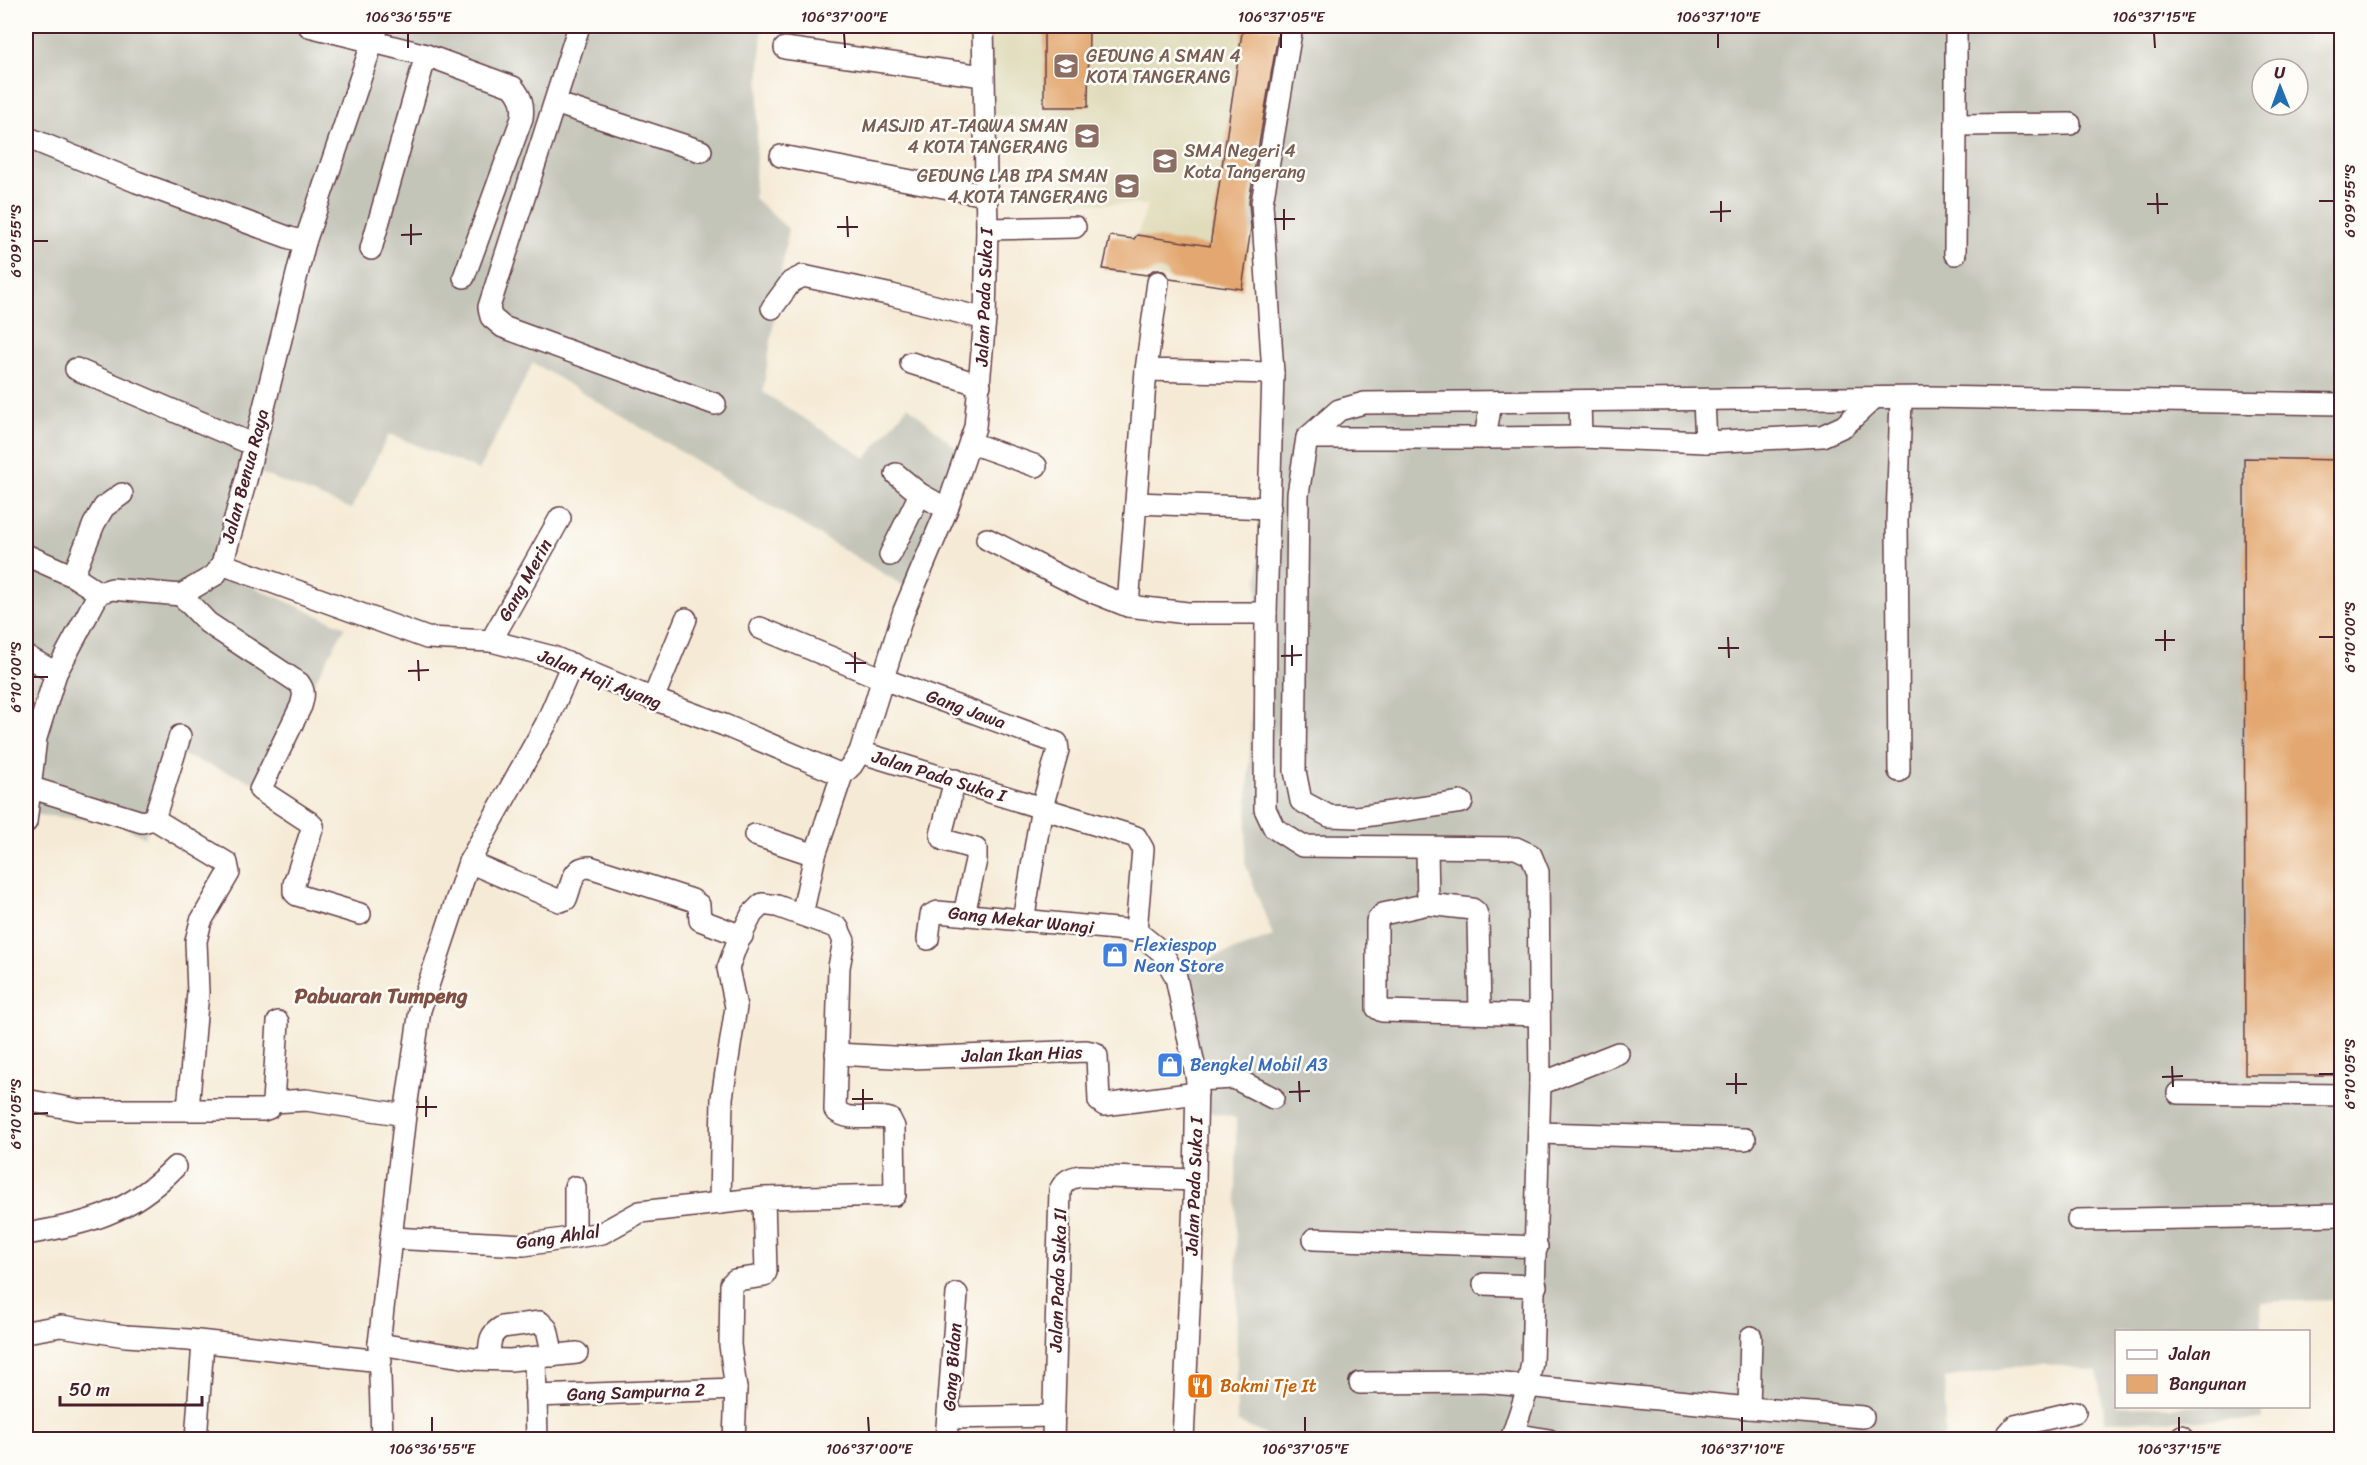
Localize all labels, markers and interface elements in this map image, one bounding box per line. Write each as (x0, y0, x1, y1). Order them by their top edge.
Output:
text: 106°36'55"E (365, 4, 453, 30)
text: 106°37'00"E (801, 4, 889, 30)
text: 106°37'05"E (1238, 4, 1326, 30)
text: 106°37'10"E (1676, 4, 1762, 30)
text: 106°37'15"E (2112, 4, 2197, 30)
place label: GEDUNG A SMAN 4 KOTA TANGERANG (1086, 40, 1241, 93)
school or university icon: GEDUNG A SMAN 4 KOTA TANGERANG (1051, 51, 1081, 81)
north arrow (2250, 57, 2310, 117)
text: U (2274, 58, 2287, 87)
place label: MASJID AT-TAQWA SMAN 4 KOTA TANGERANG (862, 110, 1068, 163)
school or university icon: MASJID AT-TAQWA SMAN 4 KOTA TANGERANG (1072, 121, 1102, 151)
place label: SMA Negeri 4 Kota Tangerang (1184, 135, 1306, 188)
school or university icon: SMA Negeri 4 Kota Tangerang (1150, 146, 1180, 176)
place label: GEDUNG LAB IPA SMAN 4 KOTA TANGERANG (917, 160, 1109, 213)
text: 6°09'55"S (2337, 164, 2363, 238)
school or university icon: GEDUNG LAB IPA SMAN 4 KOTA TANGERANG (1112, 171, 1142, 201)
text: 6°09'55"S (3, 204, 29, 278)
street label: Jalan Pada Suka I (966, 225, 1002, 368)
street label: Jalan Benua Raya (211, 405, 278, 548)
street label: Gang Merin (489, 532, 561, 627)
text: 6°10'00"S (2337, 601, 2363, 673)
street label: Jalan Haji Ayang (532, 639, 667, 719)
text: 6°10'00"S (3, 641, 29, 713)
street label: Gang Jawa (922, 680, 1010, 738)
street label: Jalan Pada Suka I (867, 740, 1012, 812)
street label: Gang Mekar Wangi (947, 896, 1096, 944)
place label: Flexiespop Neon Store (1134, 929, 1224, 982)
shop icon: Flexiespop Neon Store (1100, 940, 1130, 970)
district label: Pabuaran Tumpeng (294, 977, 468, 1015)
street label: Jalan Ikan Hias (960, 1036, 1084, 1072)
text: 6°10'05"S (2337, 1038, 2363, 1109)
place label: Bengkel Mobil A3 (1190, 1049, 1328, 1081)
shop icon: Bengkel Mobil A3 (1155, 1050, 1185, 1080)
text: 6°10'05"S (3, 1078, 29, 1149)
street label: Jalan Pada Suka I (1176, 1114, 1212, 1257)
street label: Jalan Pada Suka II (1039, 1207, 1077, 1354)
street label: Gang Ahlal (514, 1215, 603, 1259)
street label: Gang Bidan (933, 1321, 971, 1412)
legend (2115, 1330, 2310, 1408)
text: Jalan (2168, 1338, 2211, 1370)
text: Bangunan (2169, 1368, 2247, 1400)
scale bar (60, 1369, 202, 1407)
place label: Bakmi Tje It (1220, 1370, 1317, 1402)
restaurant icon: Bakmi Tje It (1185, 1371, 1215, 1401)
text: 50 m (69, 1374, 110, 1406)
street label: Gang Sampurna 2 (566, 1374, 706, 1410)
text: 106°36'55"E (389, 1436, 477, 1462)
text: 106°37'00"E (826, 1436, 914, 1462)
text: 106°37'05"E (1262, 1436, 1350, 1462)
text: 106°37'10"E (1700, 1436, 1786, 1462)
text: 106°37'15"E (2137, 1436, 2222, 1462)

